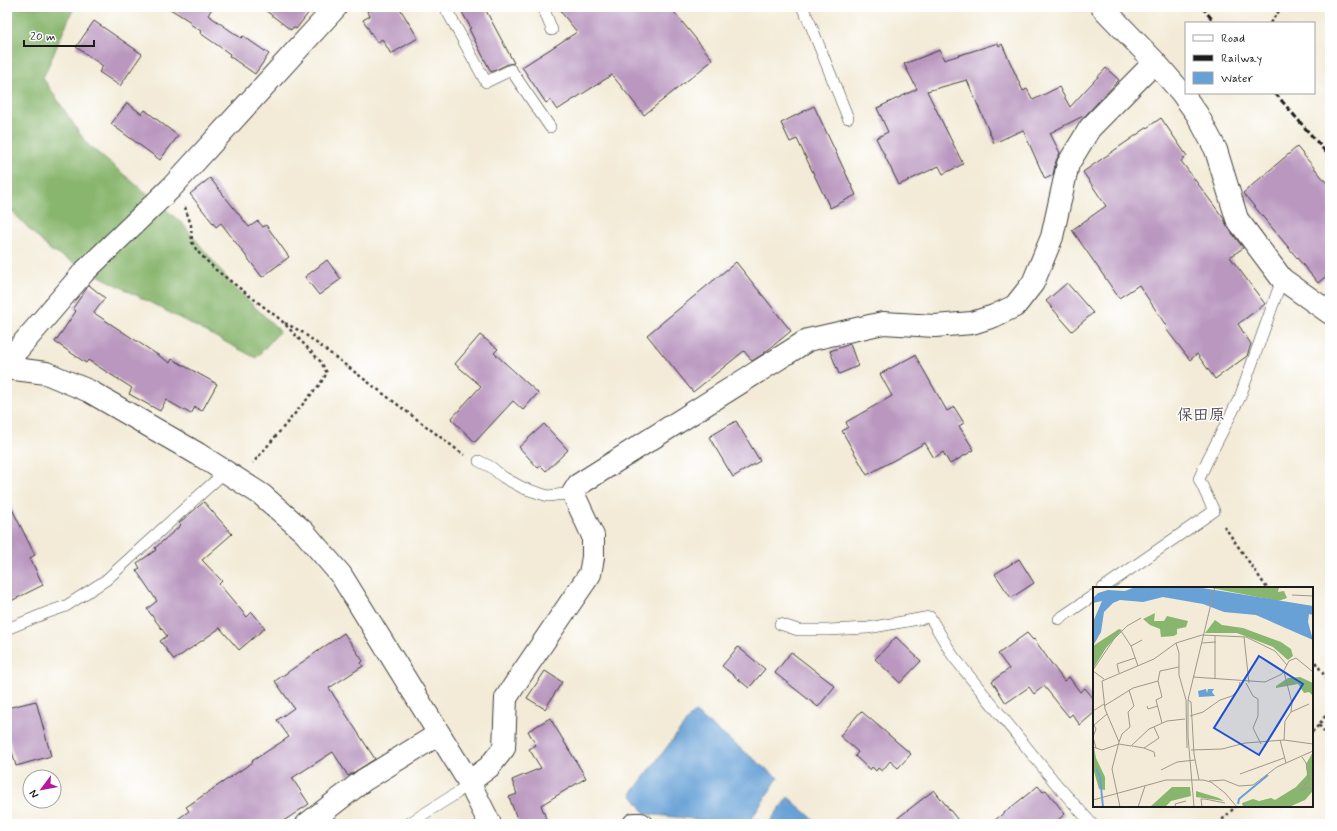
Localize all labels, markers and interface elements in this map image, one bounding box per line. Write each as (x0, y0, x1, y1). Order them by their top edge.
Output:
scale bar (24, 22, 94, 48)
legend (1185, 22, 1315, 94)
text: 20 m (30, 29, 56, 45)
text: Road (1221, 31, 1245, 47)
text: Railway (1221, 51, 1263, 67)
text: Water (1221, 71, 1253, 87)
district label: 保田原 (1177, 405, 1225, 426)
inset map (1093, 587, 1313, 807)
north arrow (22, 769, 62, 809)
text: N (26, 787, 42, 801)

